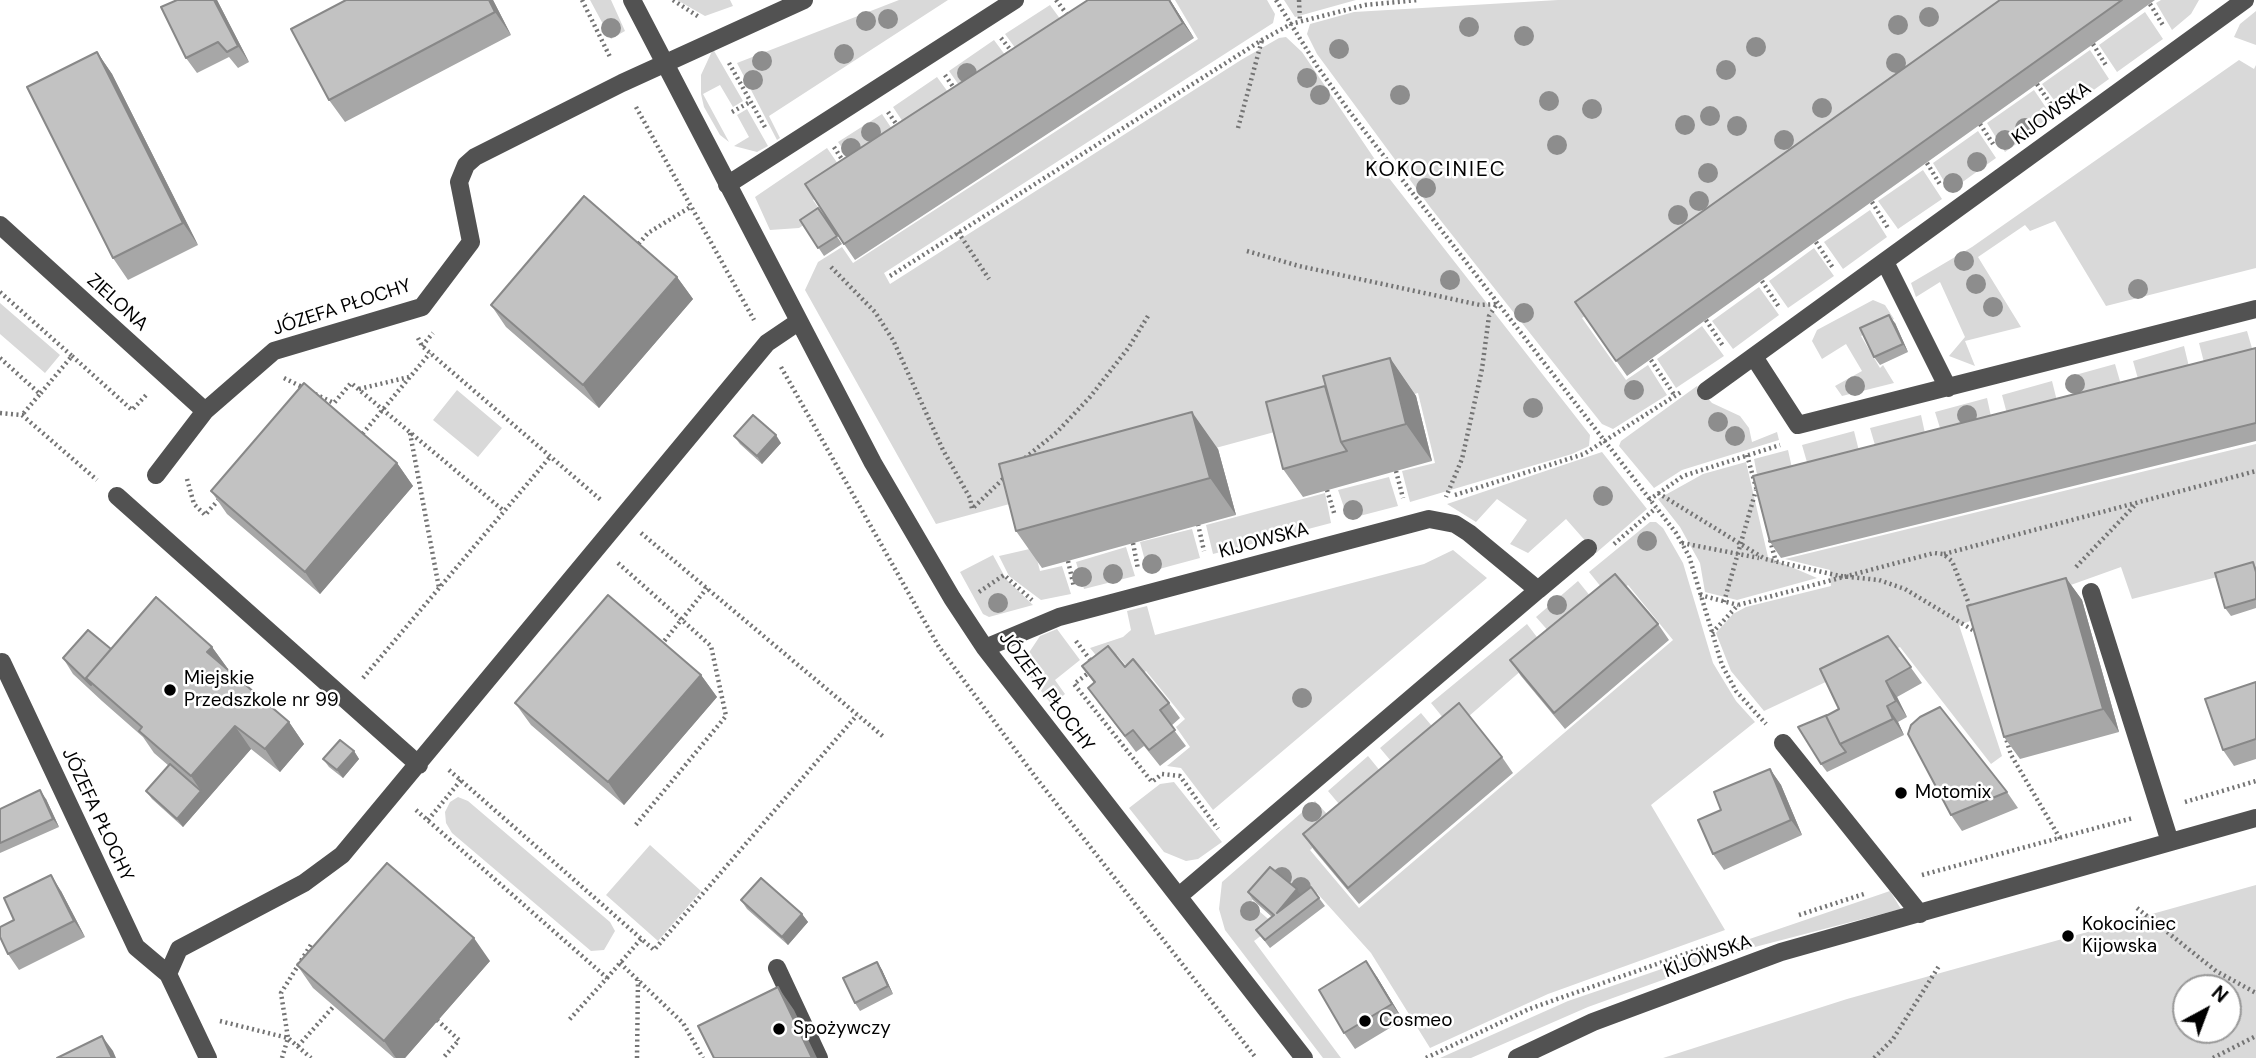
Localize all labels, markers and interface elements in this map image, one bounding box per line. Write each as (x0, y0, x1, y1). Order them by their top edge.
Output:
street label: KIJOWSKA (2008, 78, 2096, 150)
district label: KOKOCINIEC (1366, 157, 1506, 183)
street label: ZIELONA (82, 270, 152, 336)
street label: JÓZEFA PŁOCHY (270, 275, 414, 341)
street label: KIJOWSKA (1217, 518, 1311, 564)
street label: JÓZEFA PŁOCHY (993, 628, 1099, 756)
place label: Miejskie Przedszkole nr 99 (184, 668, 339, 712)
marker: Miejskie Przedszkole nr 99 (162, 682, 178, 698)
street label: JÓZEFA PŁOCHY (56, 745, 138, 885)
place label: Motomix (1915, 782, 1991, 804)
marker: Motomix (1893, 785, 1909, 801)
place label: Kokociniec Kijowska (2082, 914, 2176, 958)
marker: Kokociniec Kijowska (2060, 928, 2076, 944)
street label: KIJOWSKA (1661, 931, 1755, 983)
north arrow (2172, 974, 2242, 1044)
text: N (2206, 980, 2233, 1008)
place label: Cosmeo (1379, 1010, 1452, 1032)
marker: Cosmeo (1357, 1013, 1373, 1029)
place label: Spożywczy (793, 1018, 891, 1040)
marker: Spożywczy (771, 1021, 787, 1037)

